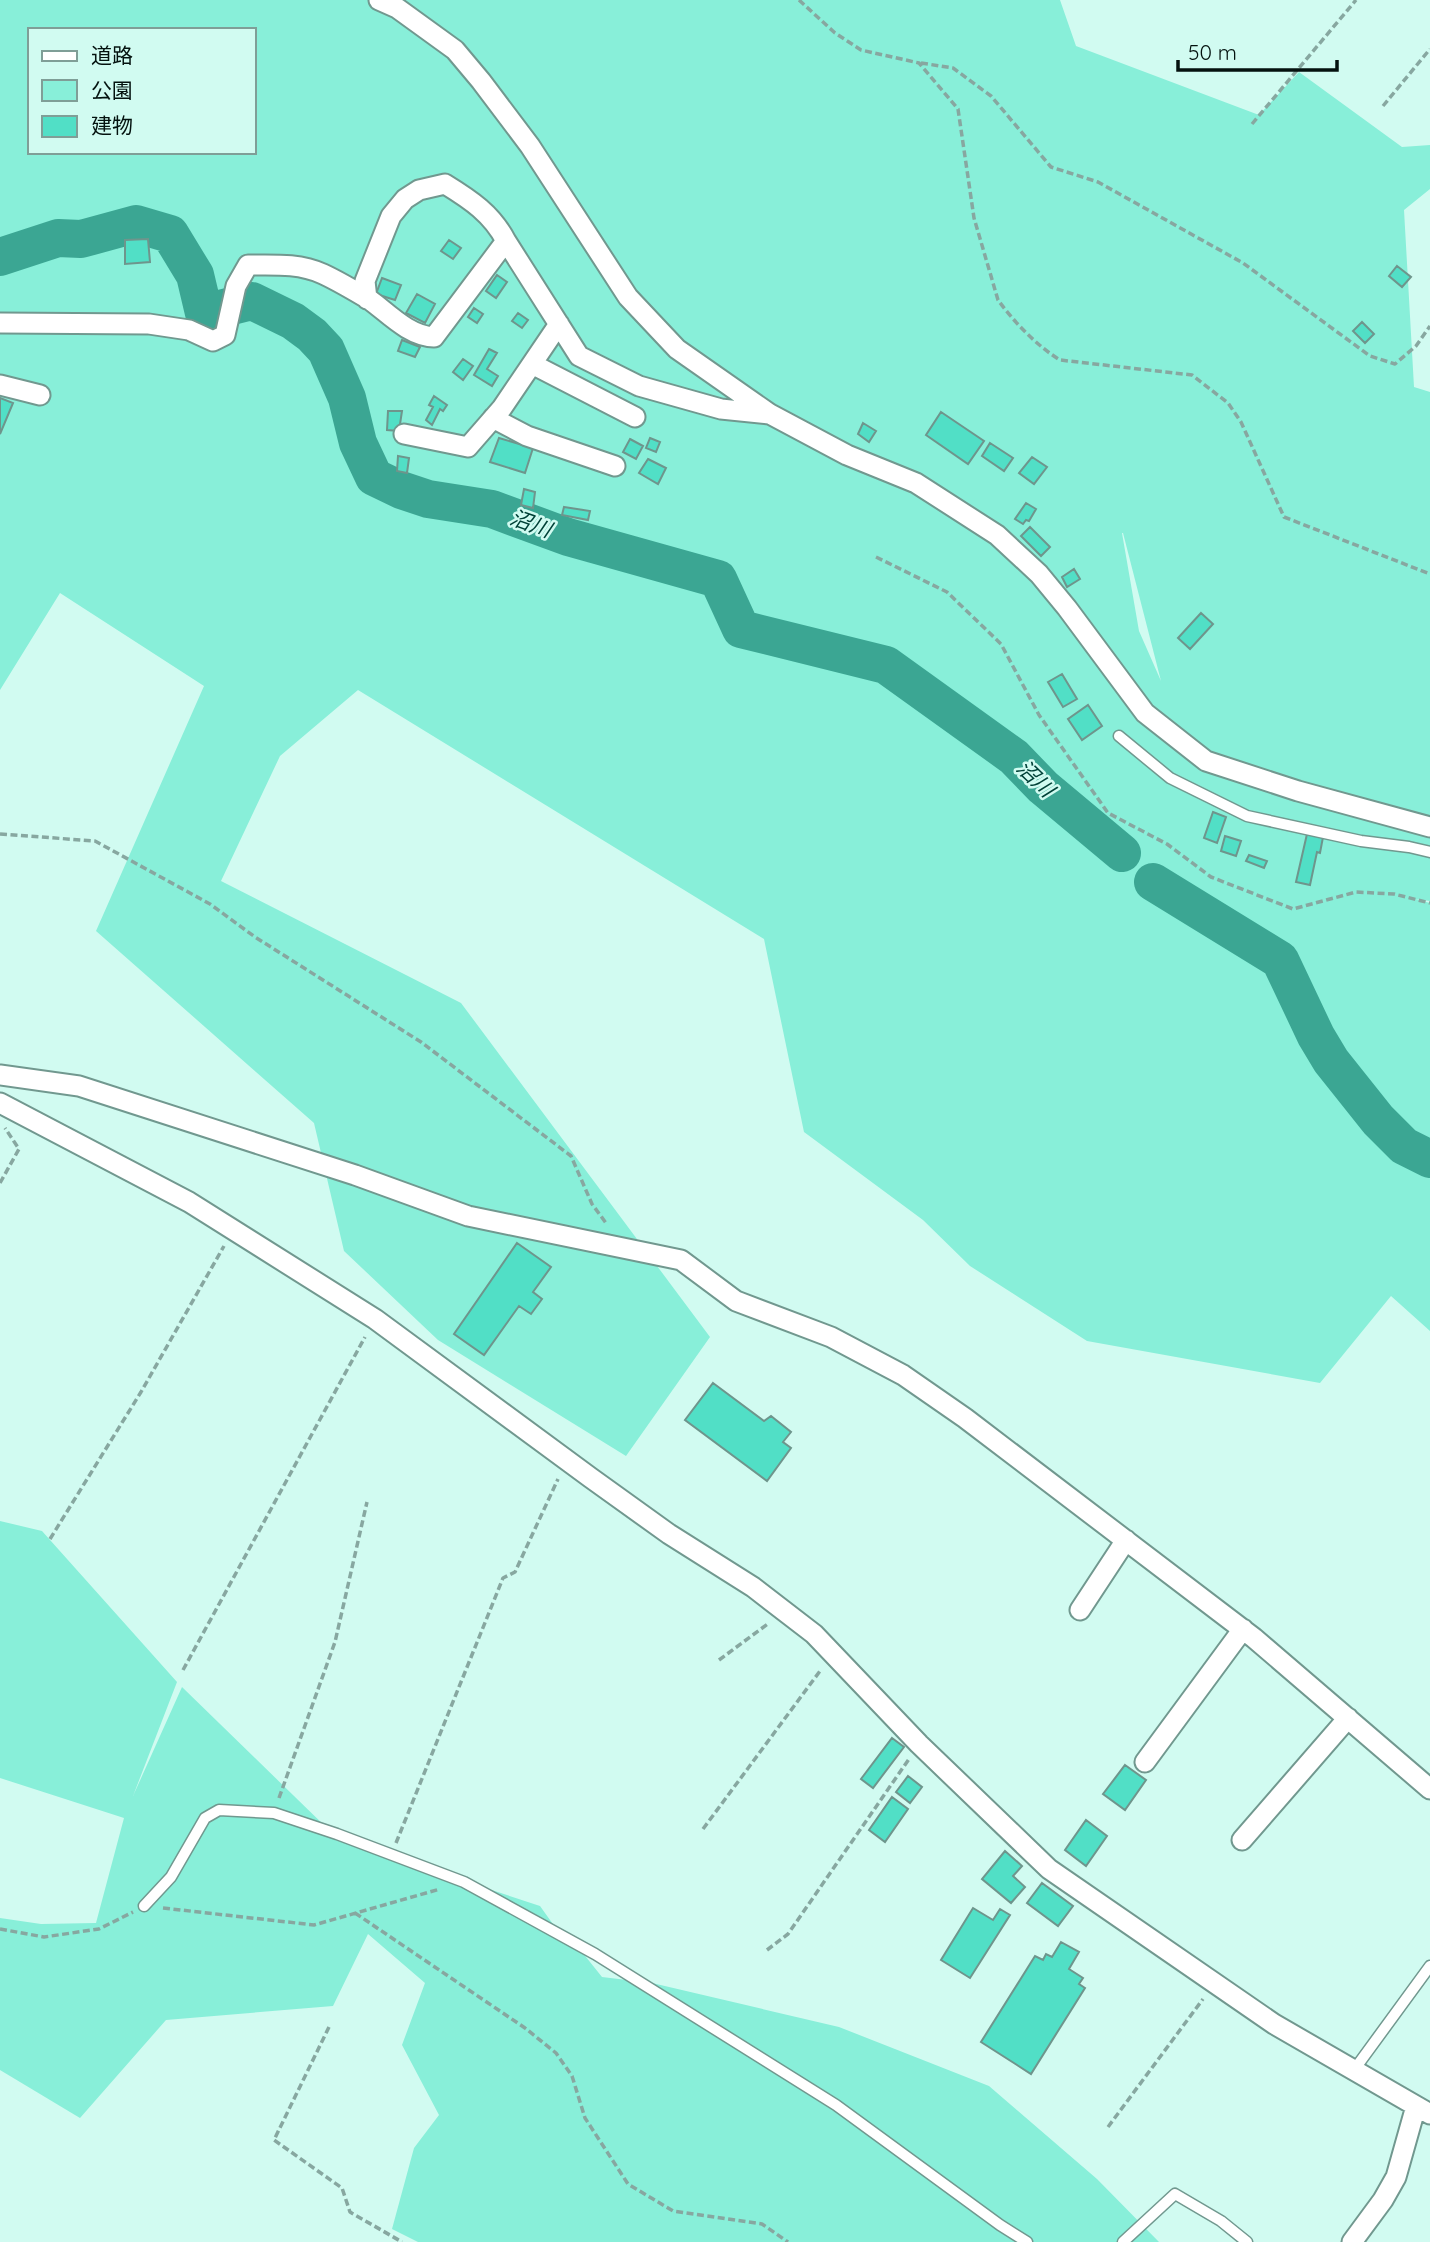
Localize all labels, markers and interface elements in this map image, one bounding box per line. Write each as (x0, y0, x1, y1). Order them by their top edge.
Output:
legend (28, 28, 256, 154)
scale bar (1178, 28, 1337, 72)
text: 50 m (1188, 39, 1237, 65)
text: 道路 (91, 42, 133, 68)
text: 公園 (91, 77, 133, 103)
text: 建物 (91, 112, 133, 138)
water label: 沼川 (507, 504, 557, 543)
water label: 沼川 (1012, 754, 1062, 803)

